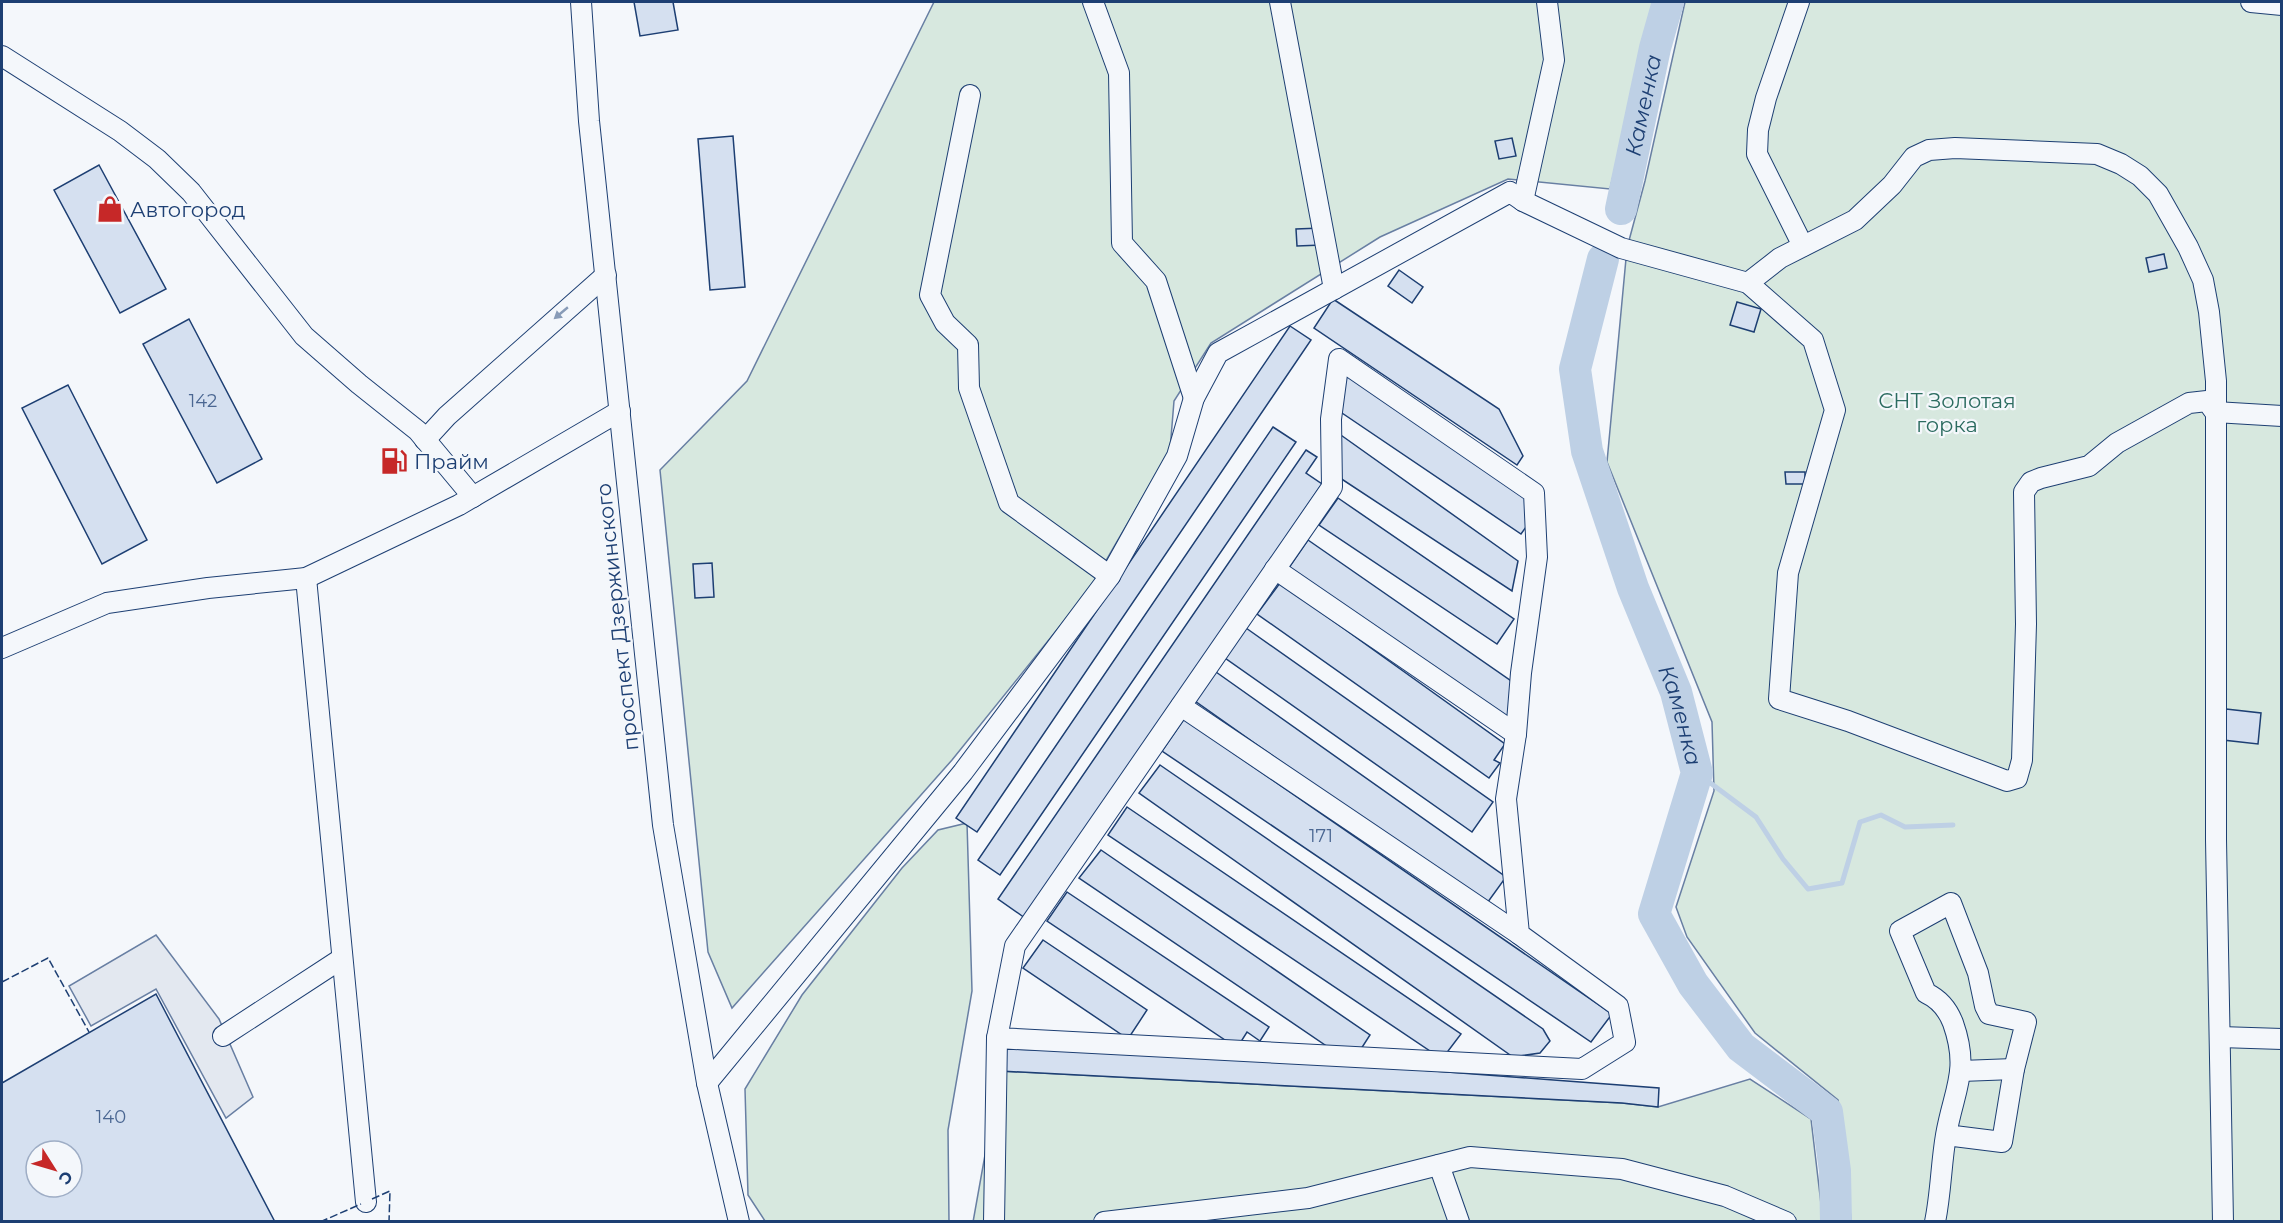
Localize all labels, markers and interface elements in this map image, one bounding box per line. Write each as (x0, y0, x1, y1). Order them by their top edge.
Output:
water label: Каменка (1619, 52, 1667, 159)
shop icon: Автогород (95, 194, 125, 224)
place label: Автогород (130, 197, 245, 222)
one-way arrow (554, 306, 569, 319)
park label: СНТ Золотая горка (1878, 388, 2016, 437)
house number: 142 (189, 390, 217, 412)
fuel station icon: Прайм (379, 446, 409, 476)
place label: Прайм (414, 449, 489, 474)
street label: проспект Дзержинского (591, 482, 643, 752)
water label: Каменка (1653, 661, 1708, 768)
house number: 171 (1309, 825, 1333, 847)
house number: 140 (96, 1106, 126, 1128)
north arrow (24, 1139, 84, 1199)
text: С (54, 1167, 77, 1188)

